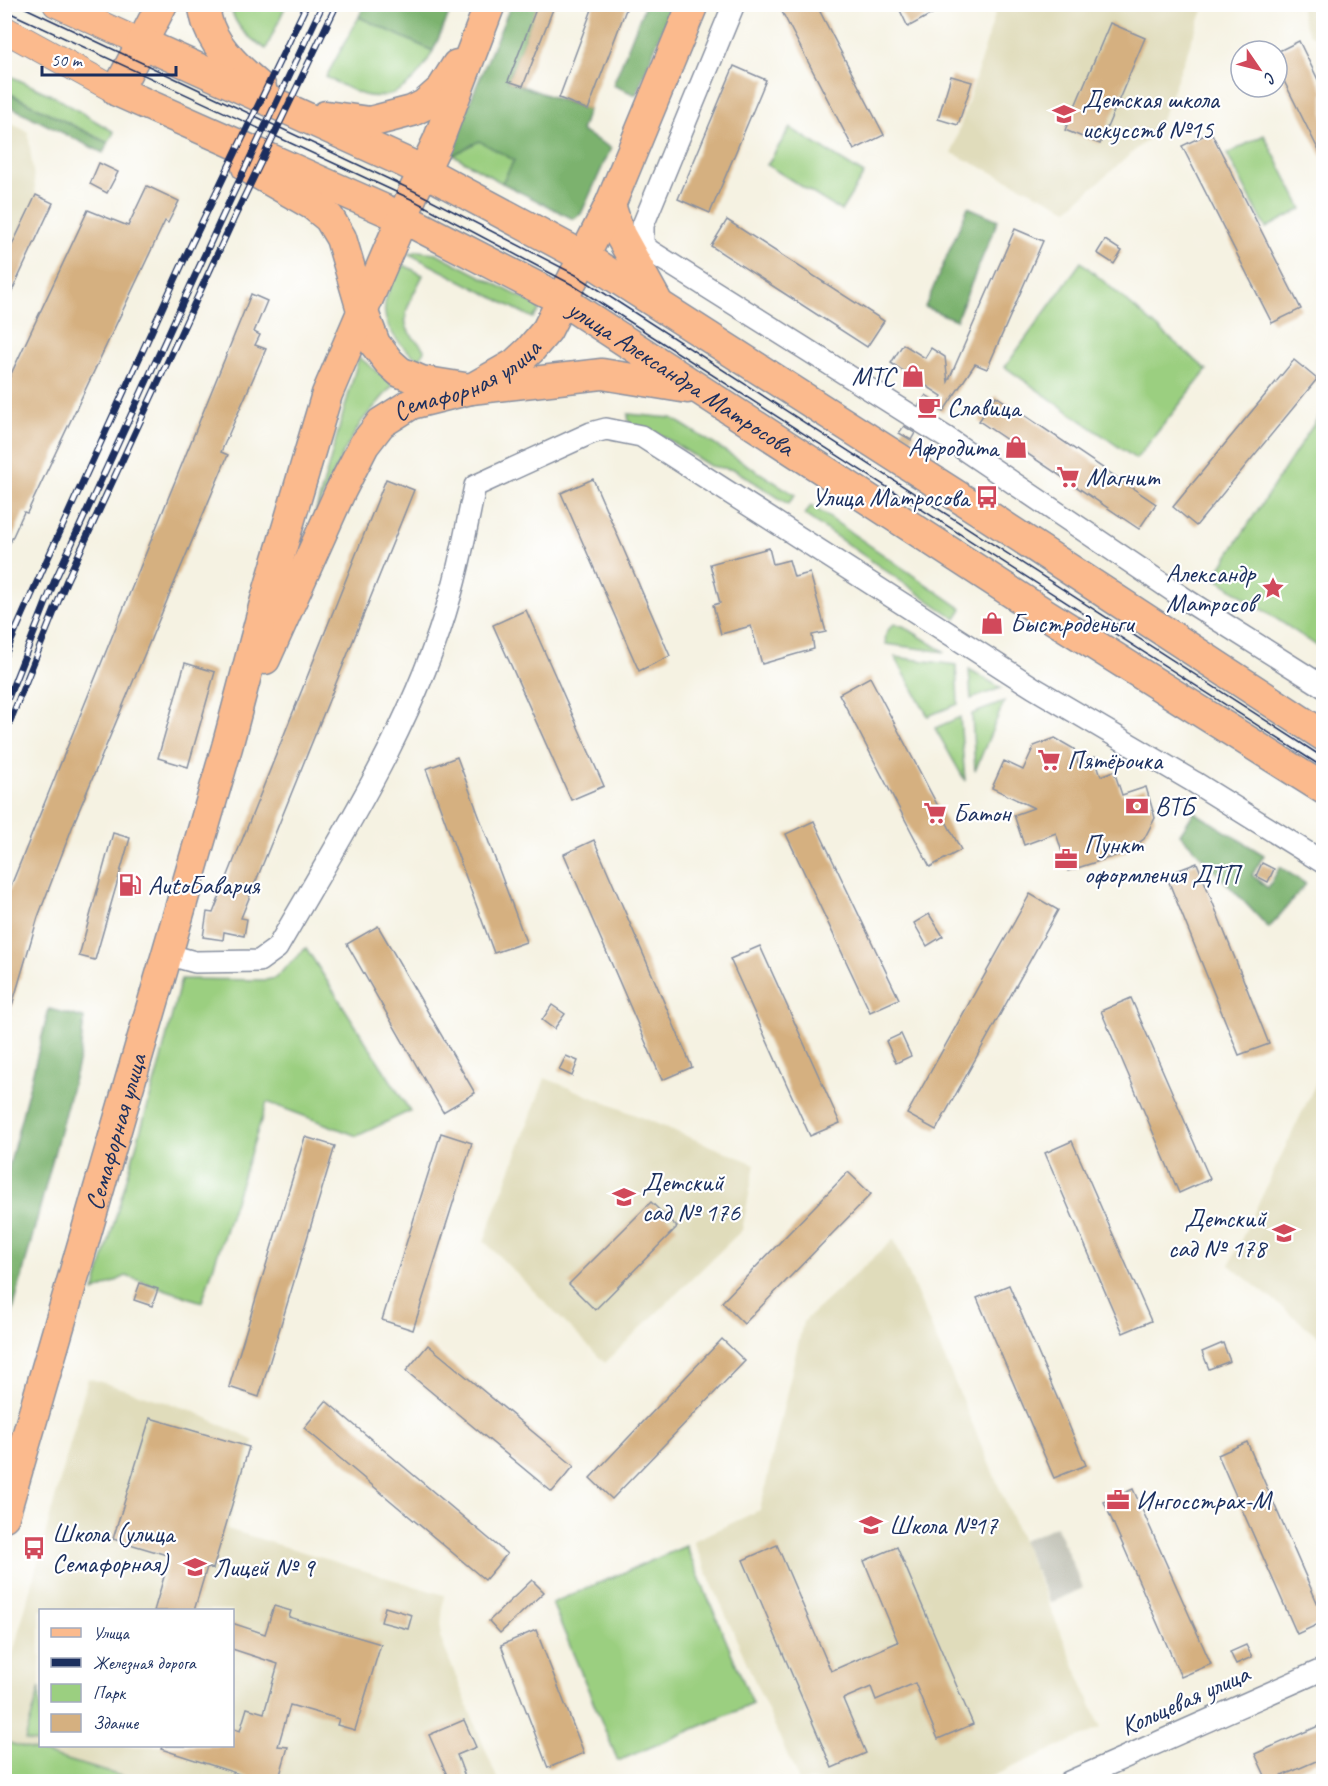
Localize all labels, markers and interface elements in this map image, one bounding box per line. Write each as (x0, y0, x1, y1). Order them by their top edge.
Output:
scale bar (42, 39, 176, 77)
north arrow (1229, 39, 1289, 99)
text: 50 m (51, 49, 84, 71)
text: С (1259, 68, 1281, 88)
place label: Детская школа искусств №15 (1082, 83, 1221, 146)
school or university icon: Детская школа искусств №15 (1051, 101, 1077, 127)
street label: улица Александра Матросова (560, 291, 802, 464)
street label: Семафорная улица (386, 332, 549, 428)
place label: МТС (852, 360, 898, 393)
shop icon: МТС (900, 363, 926, 389)
place label: Славица (947, 391, 1023, 424)
cafe icon: Славица (916, 394, 942, 420)
place label: Афродита (908, 431, 1000, 464)
shop icon: Афродита (1003, 434, 1029, 460)
place label: Магнит (1086, 461, 1161, 494)
supermarket icon: Магнит (1055, 464, 1081, 490)
place label: Улица Матросова (811, 481, 971, 514)
bus stop icon: Улица Матросова (974, 484, 1000, 510)
place label: Александр Матросов (1166, 557, 1261, 620)
place icon: Александр Матросов (1260, 575, 1286, 601)
place label: Быстроденьги (1010, 607, 1136, 640)
shop icon: Быстроденьги (979, 610, 1005, 636)
place label: Пятёрочка (1067, 744, 1164, 777)
supermarket icon: Пятёрочка (1036, 747, 1062, 773)
place label: ВТБ (1155, 790, 1197, 823)
bank icon: ВТБ (1124, 793, 1150, 819)
place label: Батон (953, 797, 1012, 830)
supermarket icon: Батон (922, 800, 948, 826)
place label: Пункт оформления ДТП (1084, 828, 1243, 891)
office icon: Пункт оформления ДТП (1053, 846, 1079, 872)
place label: AutoБавария (148, 869, 261, 902)
fuel station icon: AutoБавария (117, 872, 143, 898)
street label: Семафорная улица (77, 1048, 154, 1214)
place label: Детский сад № 176 (642, 1166, 741, 1229)
school or university icon: Детский сад № 176 (611, 1184, 637, 1210)
place label: Детский сад № 178 (1168, 1202, 1268, 1265)
school or university icon: Детский сад № 178 (1271, 1220, 1297, 1246)
place label: Ингосстрах-М (1136, 1484, 1273, 1517)
office icon: Ингосстрах-М (1105, 1487, 1131, 1513)
place label: Школа №17 (889, 1509, 999, 1542)
school or university icon: Школа №17 (858, 1512, 884, 1538)
place label: Школа (улица Семафорная) (52, 1517, 177, 1580)
bus stop icon: Школа (улица Семафорная) (21, 1535, 47, 1561)
place label: Лицей № 9 (213, 1551, 316, 1584)
school or university icon: Лицей № 9 (182, 1554, 208, 1580)
legend (39, 1609, 234, 1747)
text: Улица (93, 1622, 130, 1644)
text: Железная дорога (93, 1652, 197, 1675)
street label: Кольцевая улица (1116, 1656, 1256, 1743)
text: Парк (93, 1682, 127, 1704)
text: Здание (93, 1712, 139, 1734)

